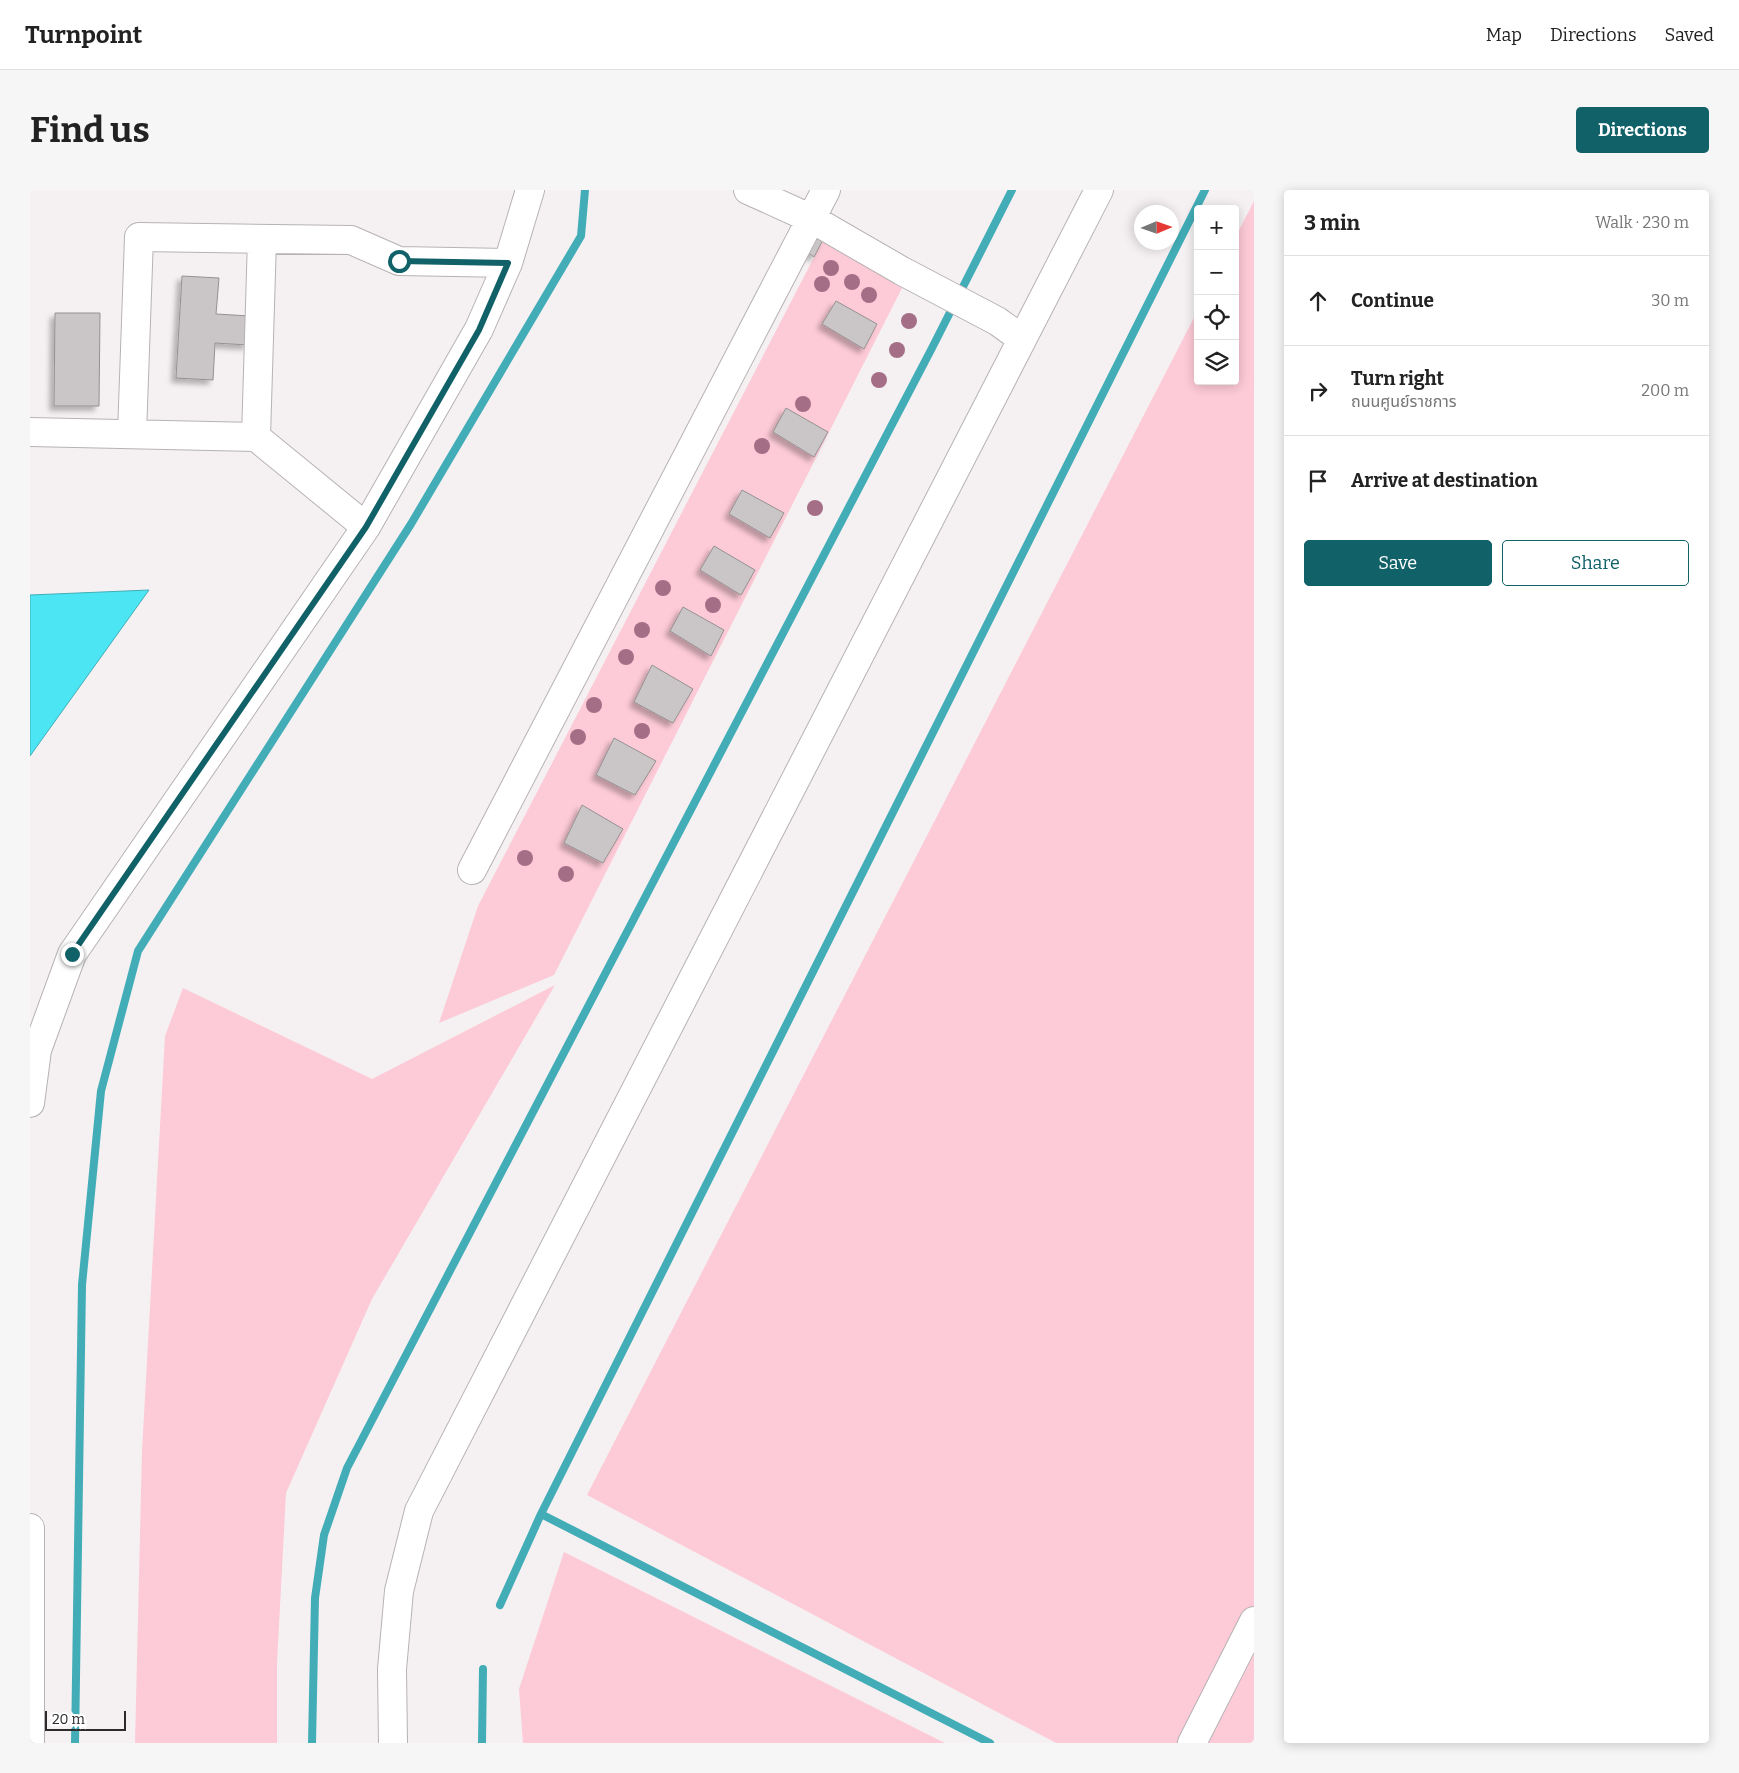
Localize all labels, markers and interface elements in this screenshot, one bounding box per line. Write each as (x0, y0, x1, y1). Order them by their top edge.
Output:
text: Turnpoint (25, 21, 142, 49)
text: Map (1486, 24, 1522, 46)
text: Directions (1550, 24, 1637, 46)
text: Saved (1665, 24, 1714, 46)
button: Directions (1576, 107, 1709, 153)
text: Find us (30, 109, 150, 151)
north arrow (1134, 205, 1179, 250)
map controls (1194, 205, 1239, 385)
button: + (1194, 205, 1239, 250)
text: 3 min (1304, 210, 1360, 236)
text: Walk · 230 m (1595, 213, 1689, 232)
route start (388, 250, 411, 273)
button: − (1194, 250, 1239, 295)
icon: ahead (1304, 287, 1332, 315)
text: Continue (1351, 289, 1434, 312)
text: 30 m (1651, 291, 1689, 310)
button: locate (1194, 295, 1239, 340)
button: layers (1194, 340, 1239, 385)
text: Turn right (1351, 367, 1444, 390)
icon: right (1304, 377, 1332, 405)
text: 200 m (1641, 381, 1689, 400)
text: ถนนศูนย์ราชการ (1351, 392, 1457, 411)
icon: arrive (1304, 467, 1332, 495)
text: Arrive at destination (1351, 469, 1538, 492)
button: Save (1304, 540, 1492, 586)
button: Share (1502, 540, 1689, 586)
route end (61, 943, 84, 966)
scale bar (45, 1708, 126, 1731)
text: 20 m (52, 1711, 85, 1728)

